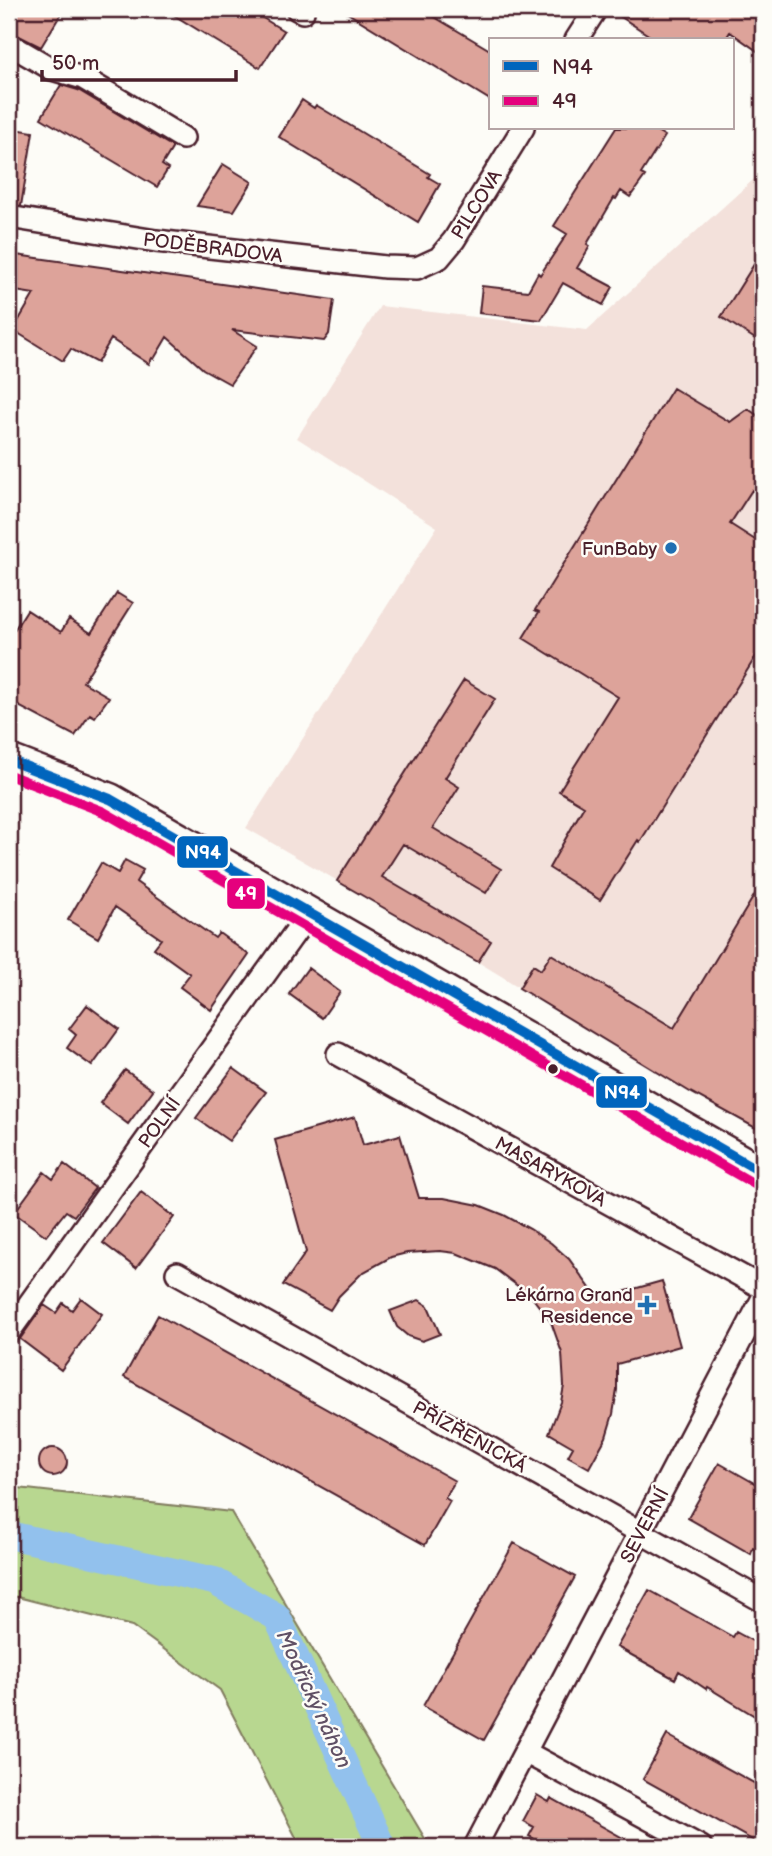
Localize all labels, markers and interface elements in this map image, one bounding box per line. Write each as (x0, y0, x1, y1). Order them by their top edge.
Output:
scale bar (42, 38, 236, 82)
legend (489, 38, 734, 130)
text: 50 m (52, 51, 99, 76)
text: N94 (552, 55, 593, 80)
text: 49 (552, 89, 577, 114)
street label: PILCOVA (447, 165, 508, 244)
street label: PODĚBRADOVA (142, 229, 284, 269)
place label: FunBaby (582, 538, 657, 561)
marker: FunBaby (663, 540, 679, 556)
line badge: N94 (176, 835, 229, 869)
text: N94 (185, 842, 221, 865)
line badge: 49 (226, 877, 266, 910)
text: 49 (235, 883, 257, 906)
unlabelled marker (546, 1062, 560, 1076)
line badge: N94 (595, 1075, 648, 1109)
text: N94 (604, 1082, 640, 1105)
street label: POLNÍ (133, 1092, 186, 1153)
street label: MASARYKOVA (491, 1132, 610, 1213)
place label: Lékárna Grand Residence (505, 1284, 633, 1329)
marker: Lékárna Grand Residence (639, 1297, 655, 1313)
street label: PŘÍZŘENICKÁ (408, 1396, 531, 1478)
street label: SEVERNÍ (615, 1484, 675, 1567)
water label: Modřický náhon (271, 1626, 356, 1772)

